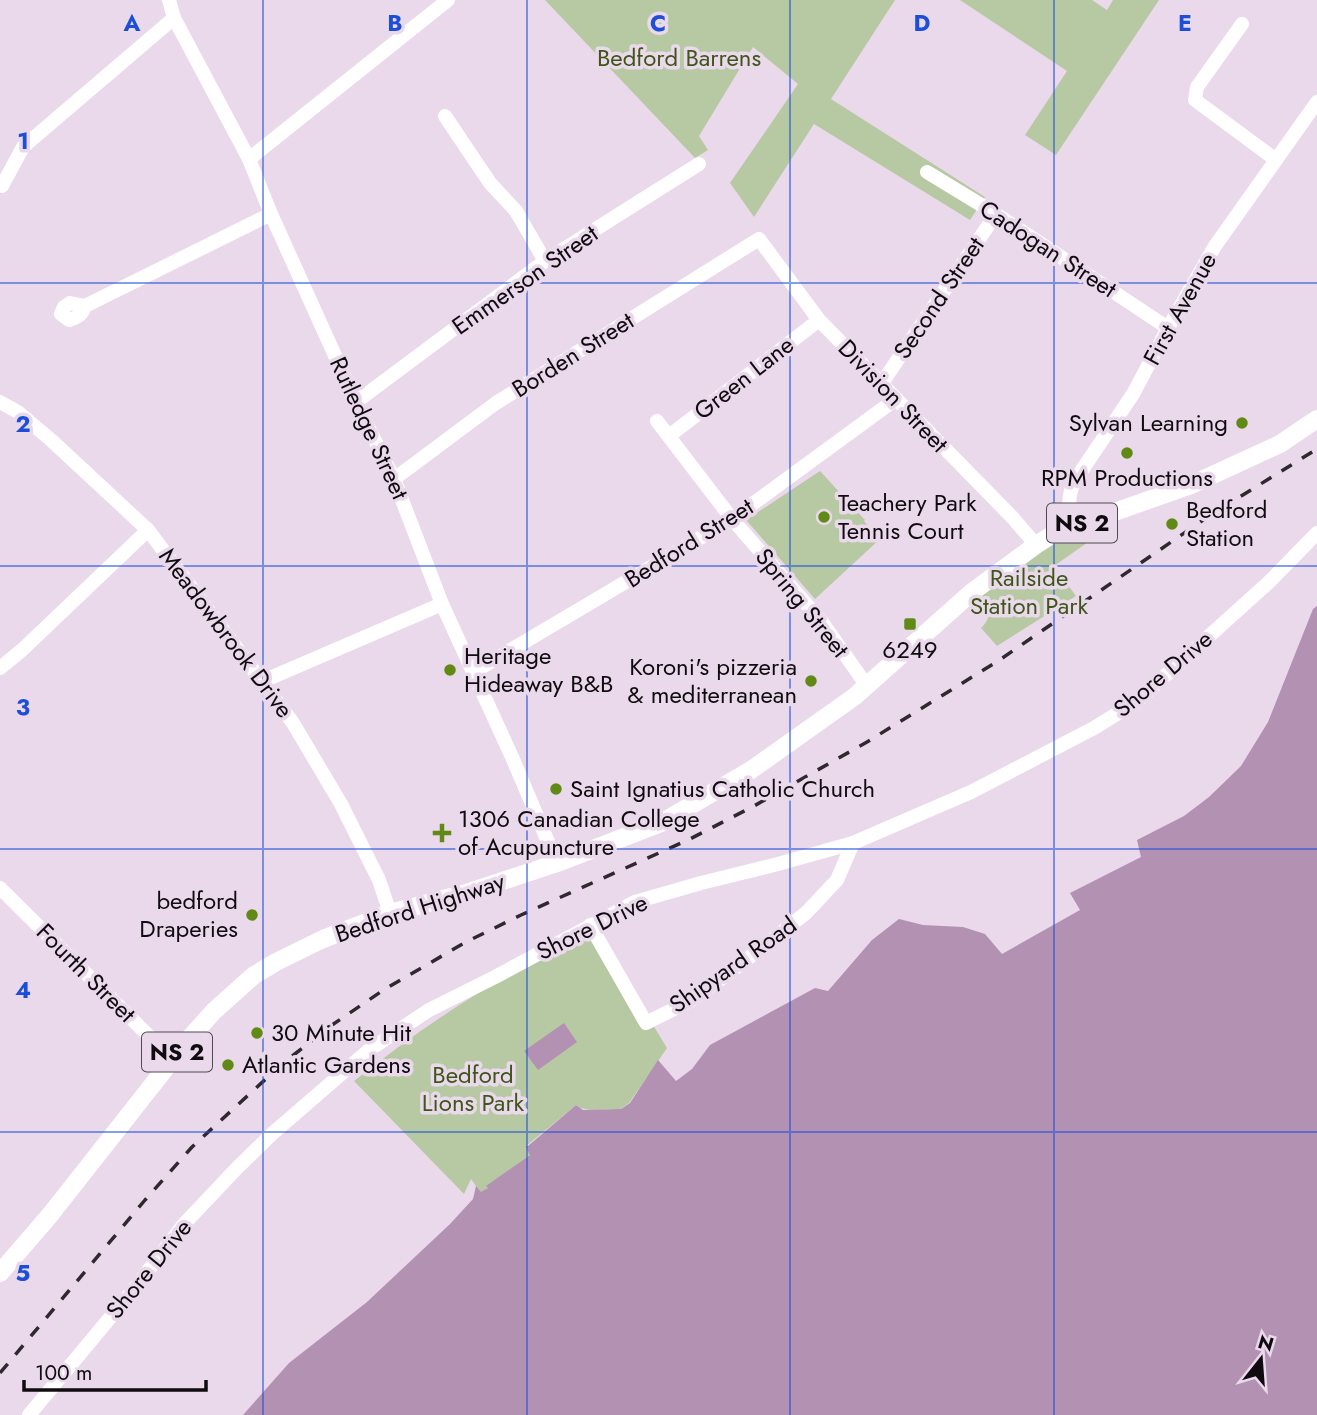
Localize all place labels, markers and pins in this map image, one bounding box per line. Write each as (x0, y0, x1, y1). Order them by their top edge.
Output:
place label: Sylvan Learning (1069, 405, 1228, 440)
marker: Sylvan Learning (1234, 415, 1250, 431)
marker: RPM Productions (1119, 445, 1135, 461)
place label: RPM Productions (1041, 460, 1213, 495)
place label: Teachery Park Tennis Court (838, 485, 977, 548)
place label: Bedford Station (1186, 492, 1267, 555)
marker: Teachery Park Tennis Court (816, 509, 832, 525)
marker: Bedford Station (1164, 516, 1180, 532)
marker: 6249 (902, 616, 918, 632)
place label: 6249 (882, 632, 938, 667)
place label: Heritage Hideaway B&B (464, 638, 613, 701)
place label: Koroni's pizzeria & mediterranean (627, 649, 797, 712)
marker: Heritage Hideaway B&B (442, 662, 458, 678)
marker: Koroni's pizzeria & mediterranean (803, 673, 819, 689)
place label: Saint Ignatius Catholic Church (570, 771, 875, 806)
marker: Saint Ignatius Catholic Church (548, 781, 564, 797)
place label: 1306 Canadian College of Acupuncture (458, 801, 700, 864)
marker: 1306 Canadian College of Acupuncture (432, 823, 452, 843)
place label: bedford Draperies (139, 883, 238, 946)
marker: bedford Draperies (244, 907, 260, 923)
place label: 30 Minute Hit (271, 1015, 411, 1050)
marker: 30 Minute Hit (249, 1025, 265, 1041)
place label: Atlantic Gardens (242, 1047, 411, 1082)
marker: Atlantic Gardens (220, 1057, 236, 1073)

